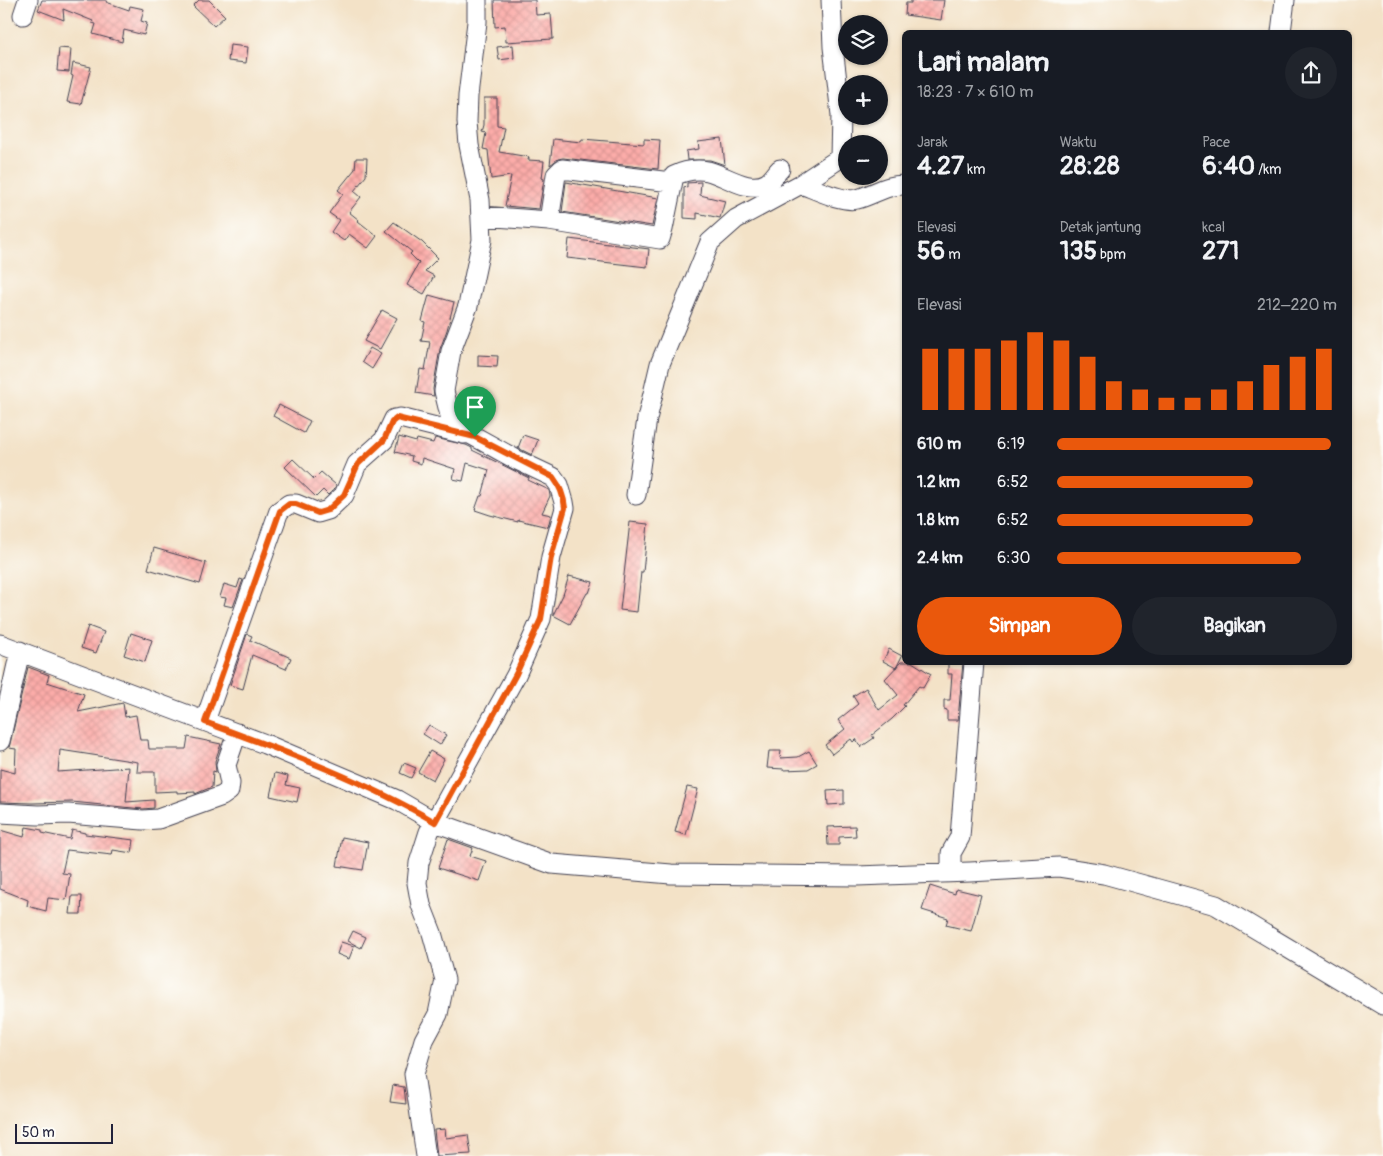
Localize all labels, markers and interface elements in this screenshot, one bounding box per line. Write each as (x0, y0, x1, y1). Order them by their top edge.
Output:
map controls (838, 15, 888, 185)
button: layers (838, 15, 888, 65)
text: Lari malam (917, 45, 1049, 80)
button: share (1285, 47, 1337, 99)
button: + (838, 75, 888, 125)
text: 18:23 · 7 × 610 m (917, 82, 1033, 102)
text: Jarak (917, 134, 948, 151)
text: Waktu (1060, 134, 1097, 151)
text: Pace (1202, 134, 1230, 151)
button: − (838, 135, 888, 185)
text: 4.27 (917, 151, 964, 182)
text: 28:28 (1060, 151, 1119, 182)
text: 6:40 (1202, 151, 1255, 182)
text: km (964, 161, 986, 178)
text: /km (1255, 161, 1281, 178)
text: Elevasi (917, 219, 956, 236)
text: Detak jantung (1060, 219, 1141, 236)
text: kcal (1202, 219, 1225, 236)
text: 56 (917, 236, 945, 267)
text: 135 (1060, 236, 1097, 267)
text: 271 (1202, 236, 1239, 267)
text: m (945, 246, 961, 263)
text: bpm (1097, 246, 1126, 263)
text: Elevasi (917, 295, 962, 315)
text: 212–220 m (1257, 295, 1337, 315)
pin (454, 386, 496, 437)
icon: arrive (461, 393, 489, 421)
text: 610 m (917, 434, 961, 454)
text: 6:19 (997, 434, 1025, 454)
text: 1.2 km (917, 472, 960, 492)
text: 6:52 (997, 472, 1028, 492)
text: 1.8 km (917, 510, 959, 530)
text: 6:52 (997, 510, 1028, 530)
text: 2.4 km (917, 548, 963, 568)
text: 6:30 (997, 548, 1030, 568)
button: Simpan (917, 597, 1122, 655)
button: Bagikan (1132, 597, 1337, 655)
scale bar (15, 1121, 112, 1144)
text: 50 m (22, 1124, 55, 1141)

